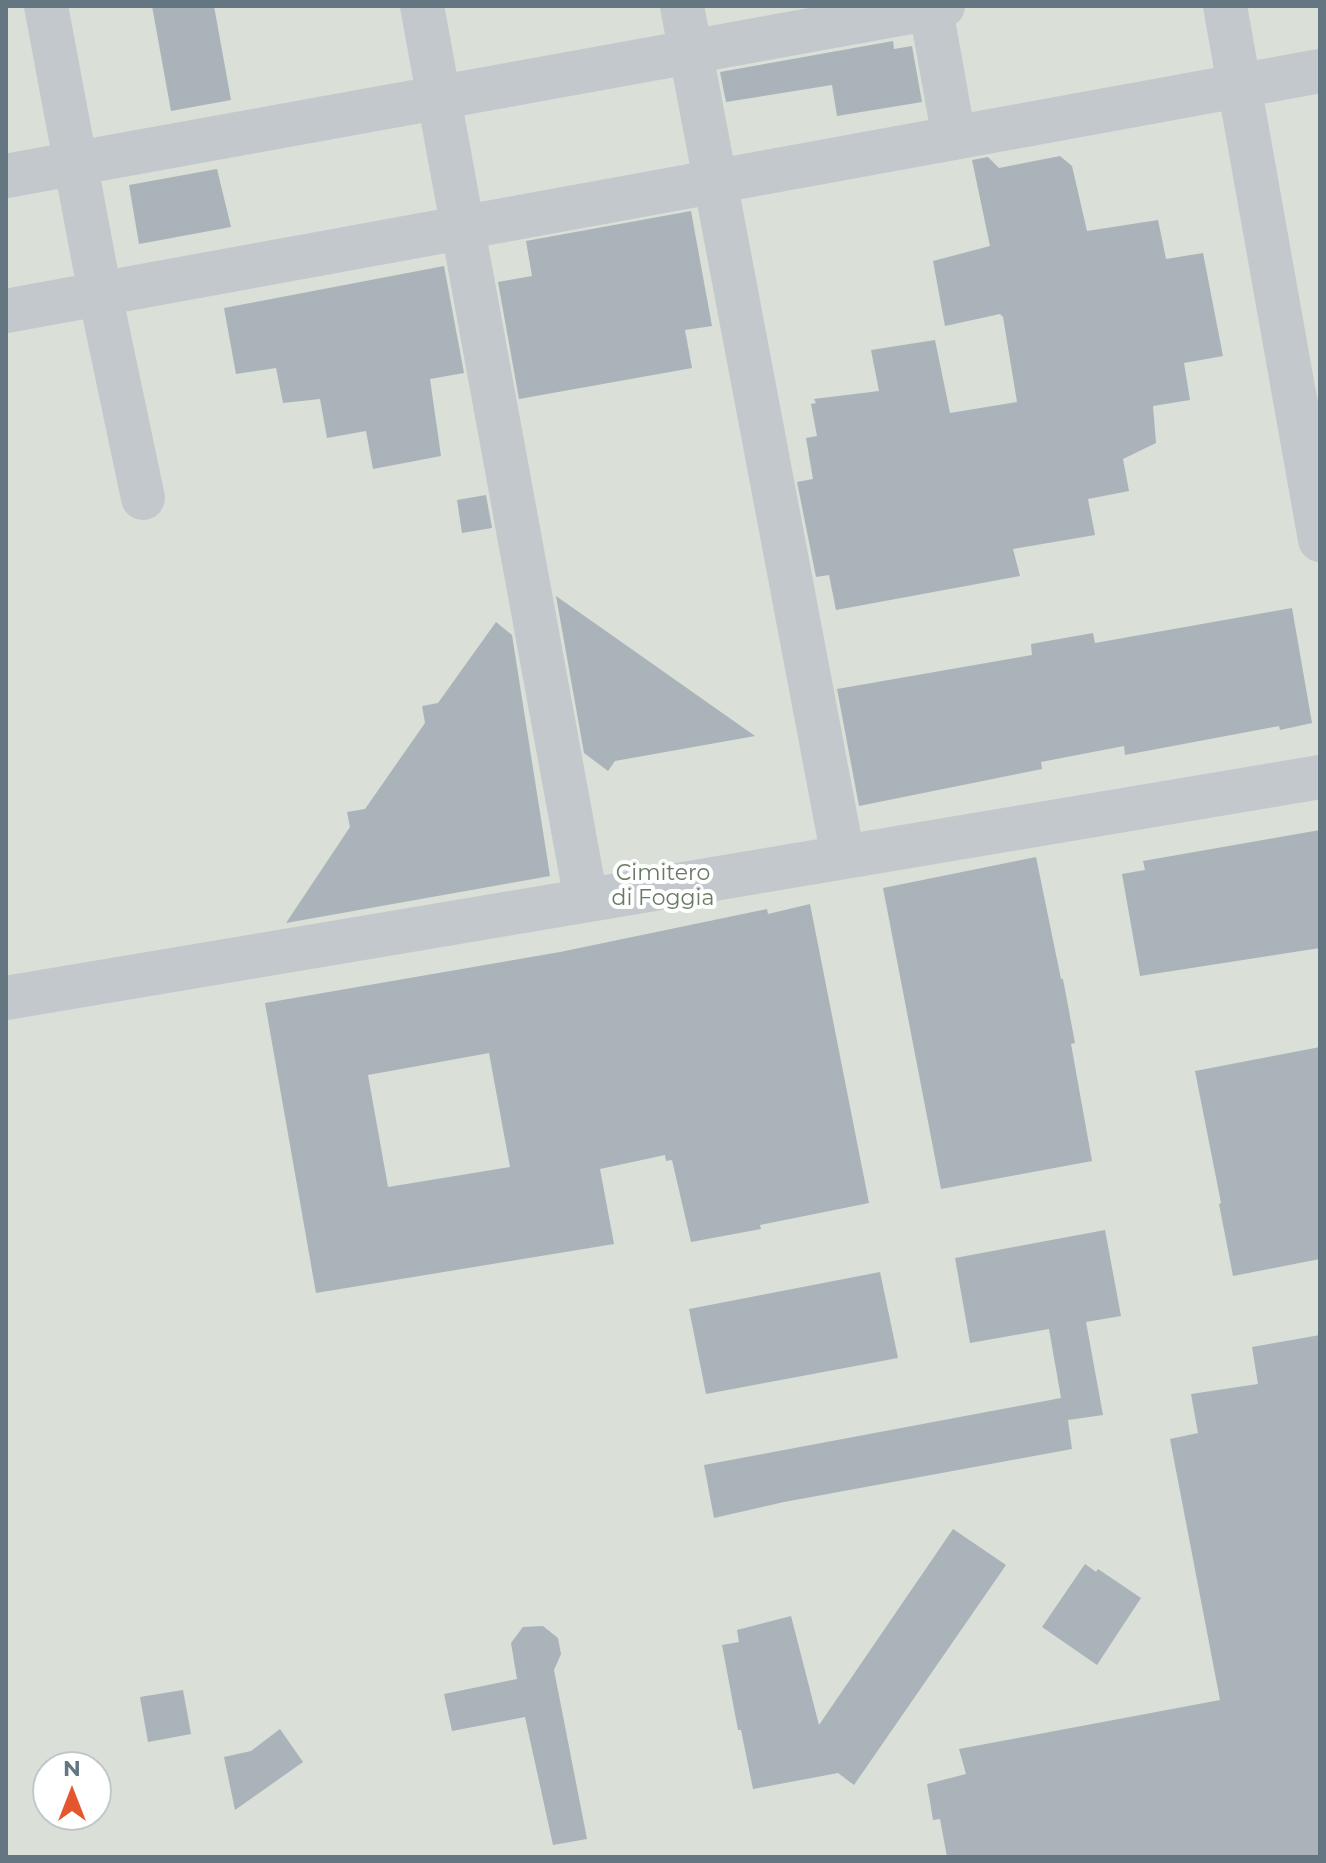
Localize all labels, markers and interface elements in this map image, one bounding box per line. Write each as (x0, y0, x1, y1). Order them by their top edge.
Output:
park label: Cimitero di Foggia (612, 861, 714, 912)
north arrow (32, 1751, 112, 1831)
text: N (63, 1755, 81, 1782)

